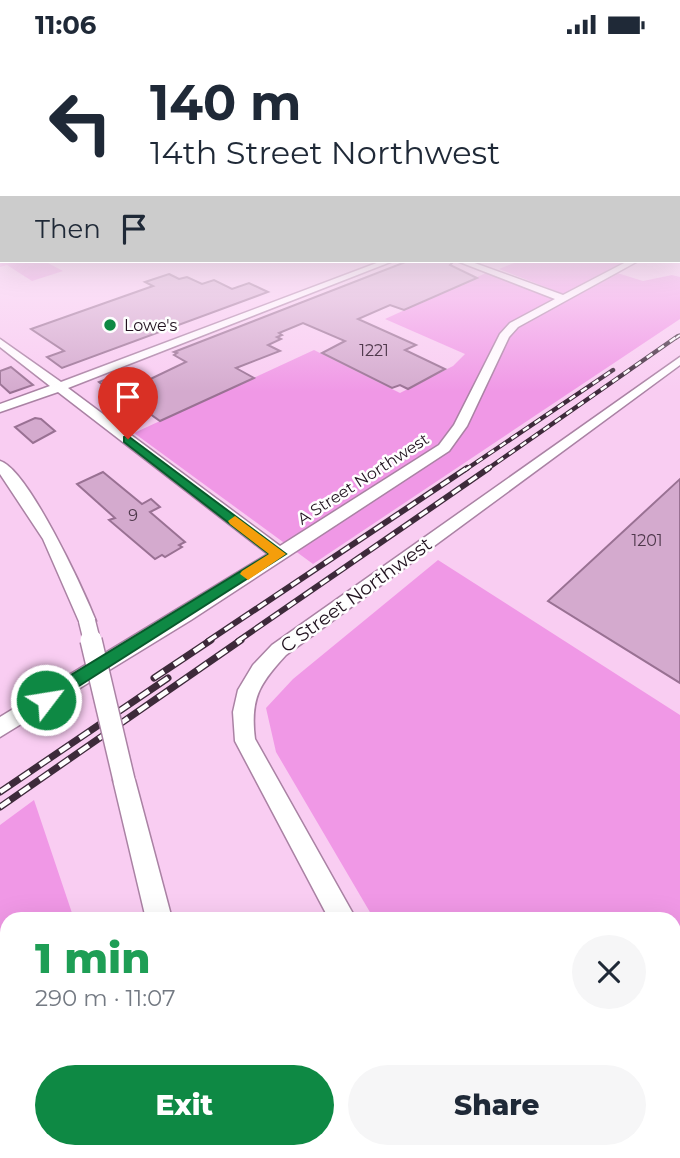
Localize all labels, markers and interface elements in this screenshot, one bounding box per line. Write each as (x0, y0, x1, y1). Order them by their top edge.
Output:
text: 11:06 (35, 9, 96, 41)
text: 140 m (150, 73, 302, 132)
icon: left (35, 77, 126, 168)
text: 14th Street Northwest (150, 133, 500, 172)
icon: arrive (115, 210, 153, 248)
text: Then (35, 213, 101, 245)
place label: Lowe's (124, 316, 177, 335)
marker: Lowe's (102, 317, 118, 333)
house number: 1221 (359, 341, 389, 360)
pin (98, 367, 158, 439)
icon: arrive (109, 378, 147, 416)
street label: A Street Northwest (294, 429, 433, 529)
house number: 9 (128, 506, 138, 525)
house number: 1201 (631, 531, 663, 550)
street label: C Street Northwest (276, 532, 436, 658)
position arrow (9, 663, 83, 737)
text: 1 min (35, 932, 151, 984)
button: close (572, 935, 646, 1009)
text: 290 m · 11:07 (35, 984, 176, 1012)
button: Exit (35, 1065, 334, 1145)
button: Share (348, 1065, 646, 1145)

